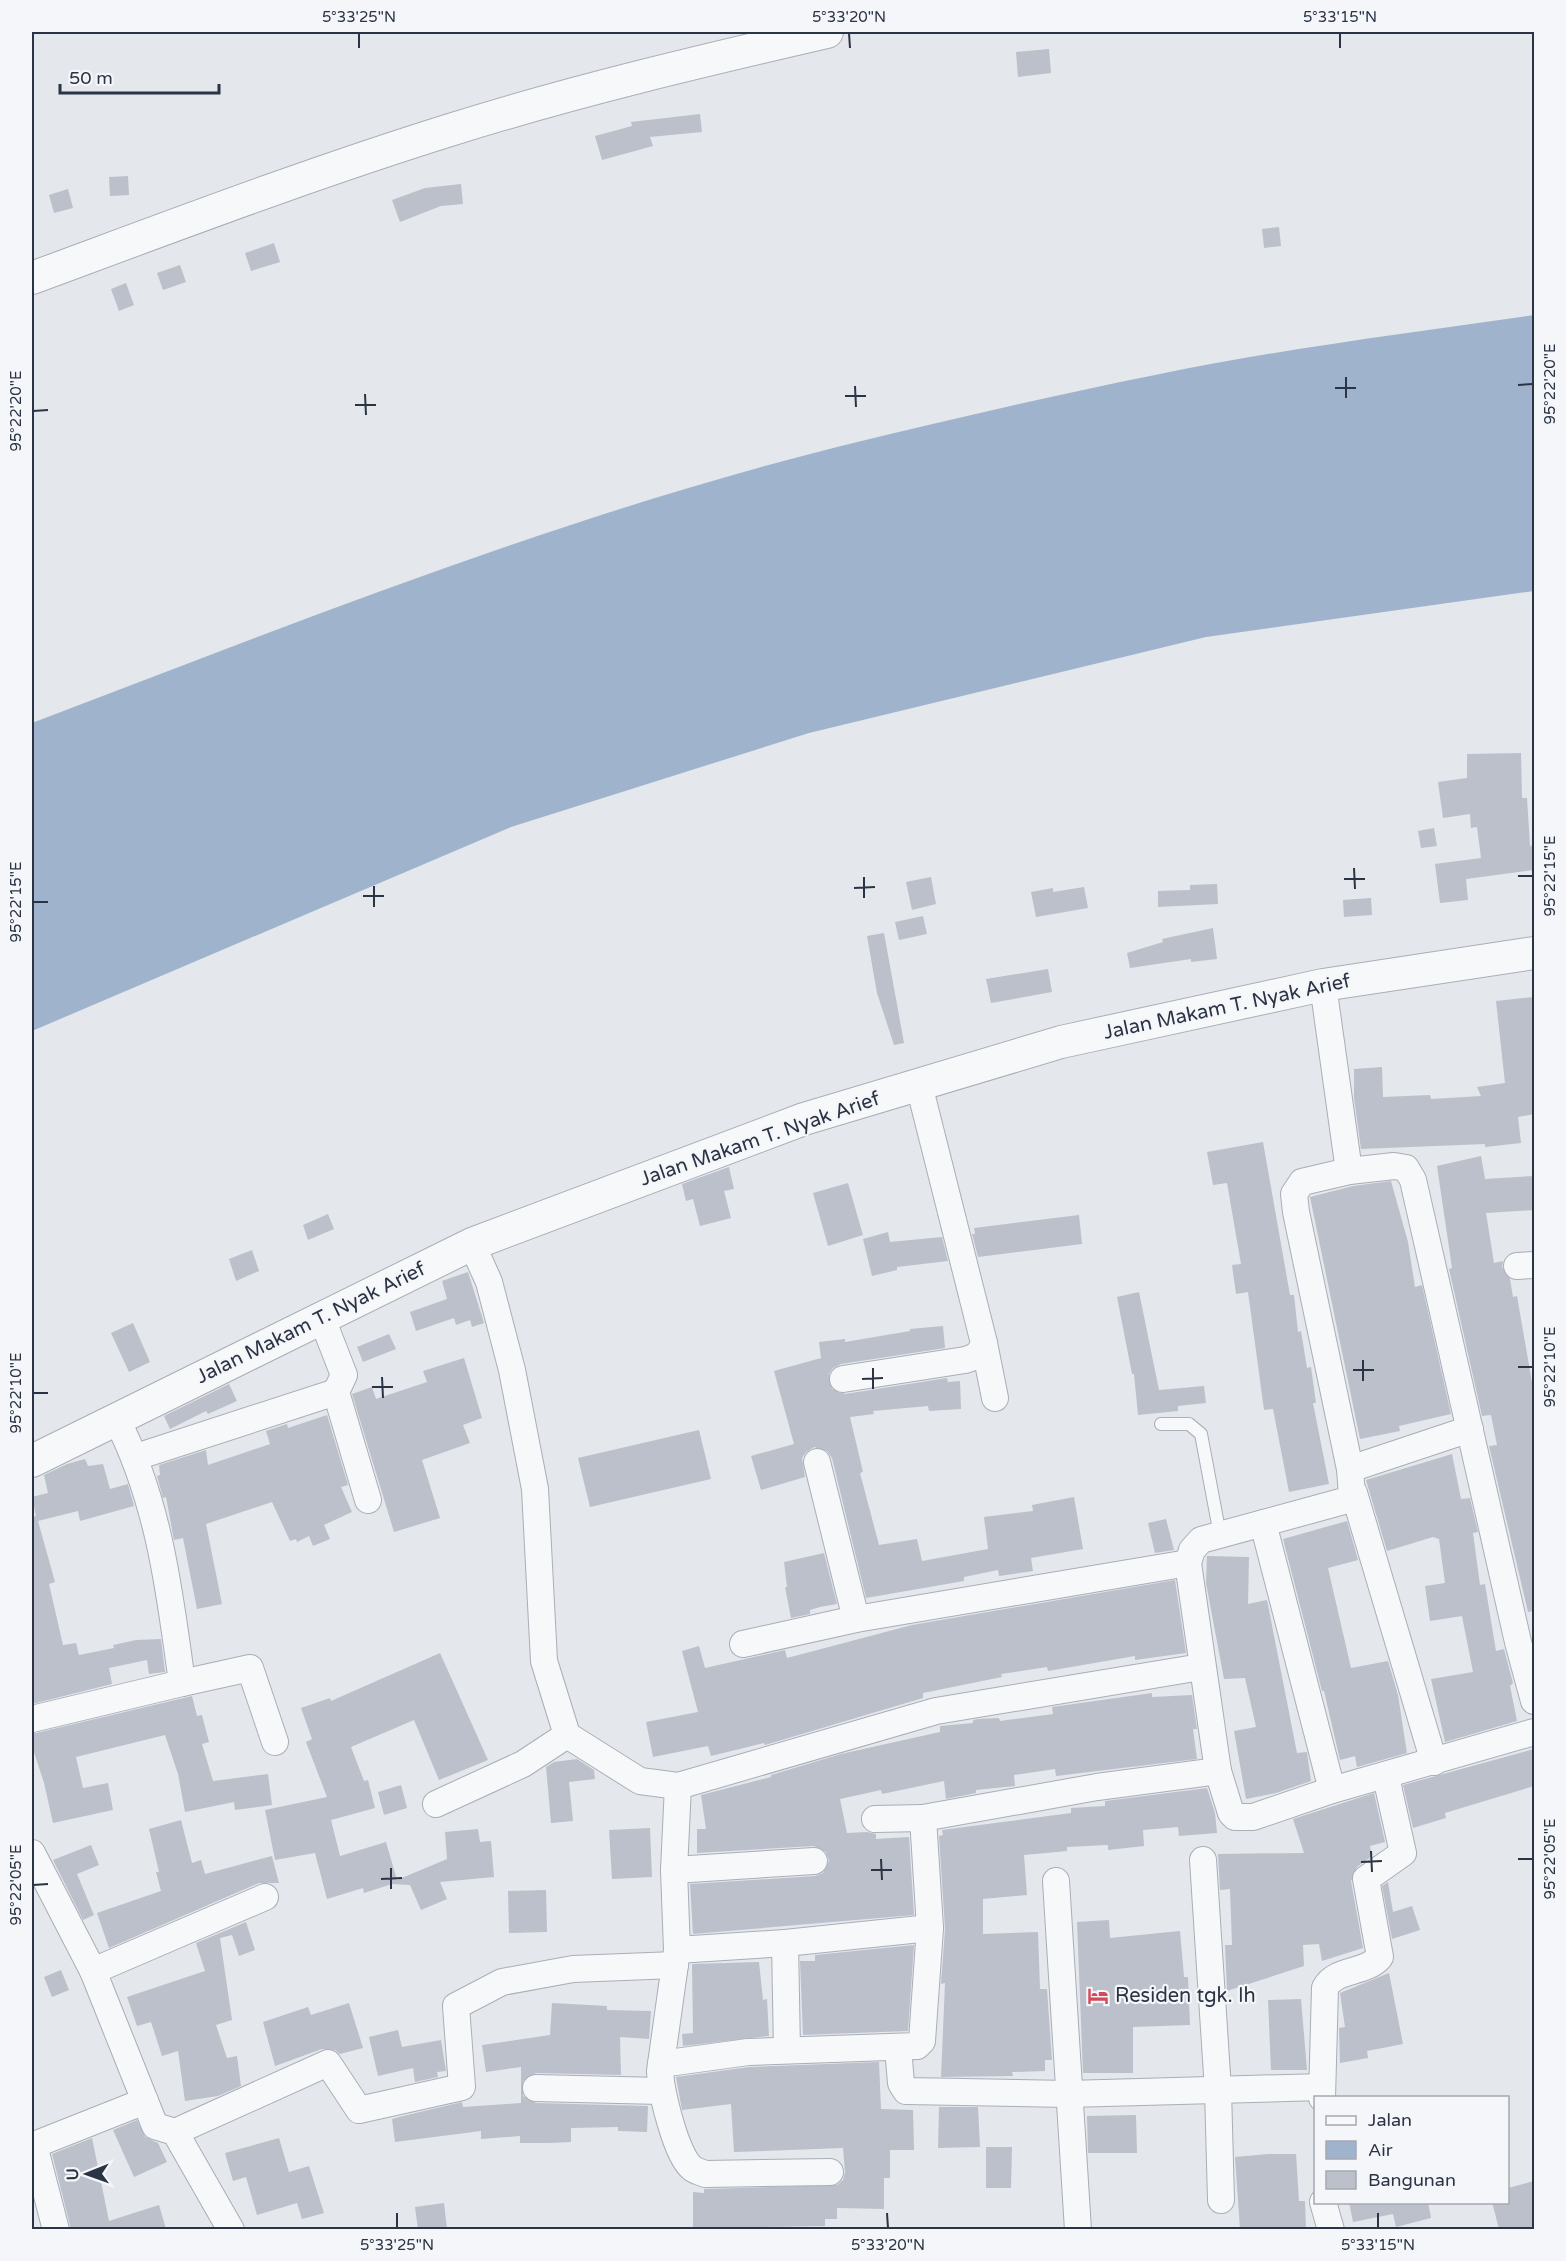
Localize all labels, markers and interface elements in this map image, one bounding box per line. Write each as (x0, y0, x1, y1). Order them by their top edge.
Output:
text: 5°33'25"N (322, 8, 396, 26)
text: 5°33'20"N (812, 8, 886, 26)
text: 5°33'15"N (1303, 8, 1377, 26)
scale bar (60, 57, 219, 95)
text: 50 m (69, 67, 113, 89)
text: 95°22'20"E (1541, 344, 1559, 424)
text: 95°22'20"E (7, 371, 25, 451)
text: 95°22'15"E (1541, 836, 1559, 916)
text: 95°22'15"E (7, 862, 25, 942)
street label: Jalan Makam T. Nyak Arief (1101, 969, 1353, 1045)
street label: Jalan Makam T. Nyak Arief (637, 1087, 883, 1191)
street label: Jalan Makam T. Nyak Arief (192, 1257, 430, 1389)
text: 95°22'10"E (1541, 1327, 1559, 1407)
text: 95°22'10"E (7, 1353, 25, 1433)
text: 95°22'05"E (1541, 1819, 1559, 1899)
text: 95°22'05"E (7, 1845, 25, 1925)
hotel icon: Residen tgk. Ih (1086, 1984, 1110, 2008)
place label: Residen tgk. Ih (1115, 1984, 1256, 2008)
legend (1314, 2096, 1509, 2204)
text: Jalan (1368, 2109, 1412, 2131)
text: Air (1368, 2139, 1393, 2161)
north arrow (57, 2144, 117, 2204)
text: U (63, 2168, 83, 2180)
text: Bangunan (1368, 2169, 1456, 2191)
text: 5°33'25"N (360, 2236, 434, 2254)
text: 5°33'20"N (851, 2236, 925, 2254)
text: 5°33'15"N (1341, 2236, 1415, 2254)

